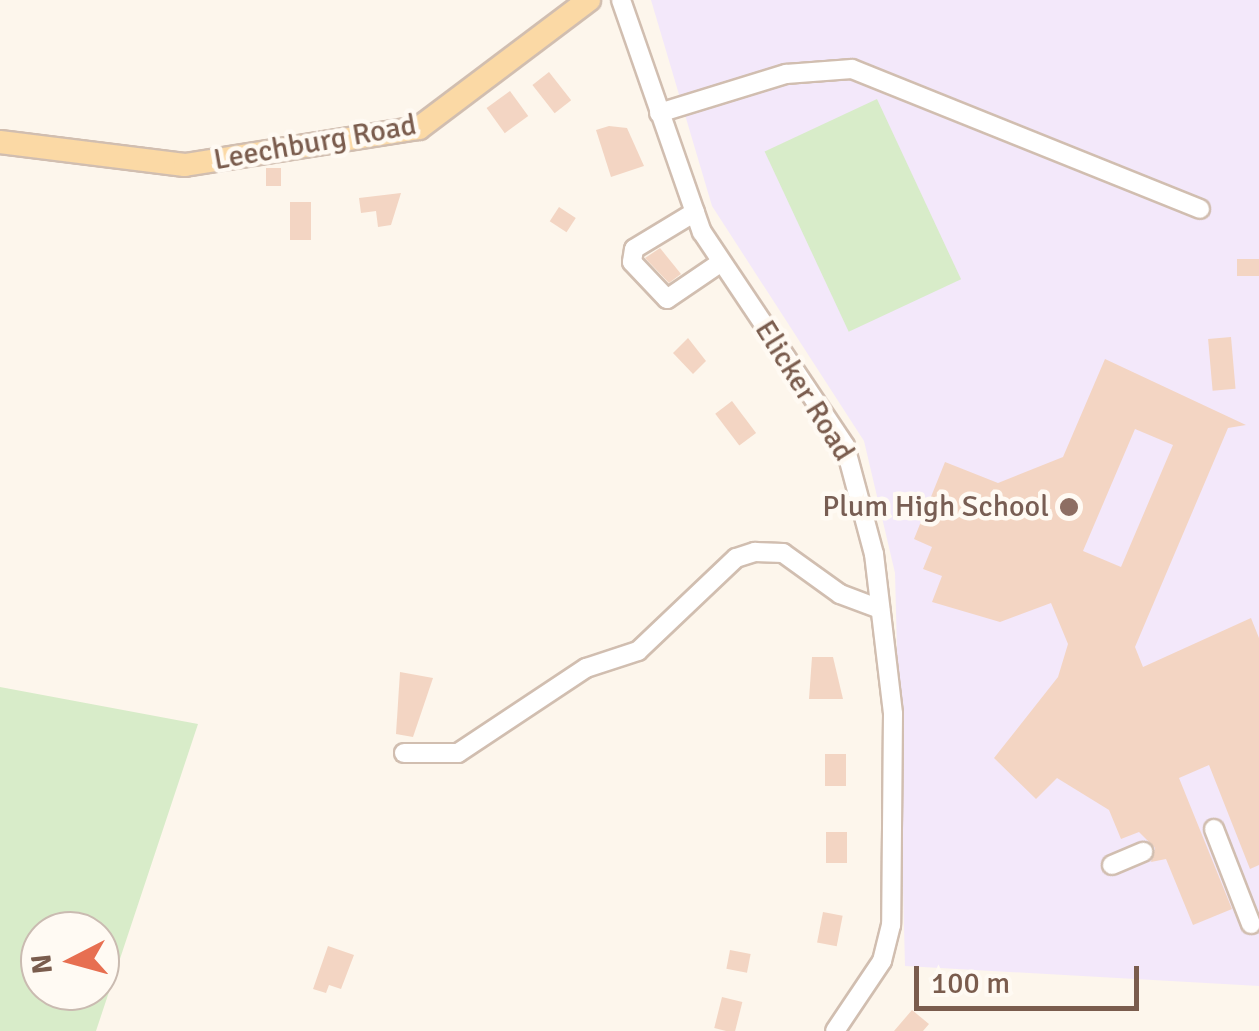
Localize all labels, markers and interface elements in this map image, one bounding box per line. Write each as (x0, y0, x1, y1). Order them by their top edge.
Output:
street label: Leechburg Road (211, 107, 419, 179)
street label: Elicker Road (747, 314, 861, 468)
place label: Plum High School (822, 489, 1049, 525)
marker: Plum High School (1058, 496, 1080, 518)
north arrow (20, 911, 120, 1011)
scale bar (919, 946, 1144, 1008)
text: N (24, 952, 60, 975)
text: 100 m (931, 965, 1010, 1002)

